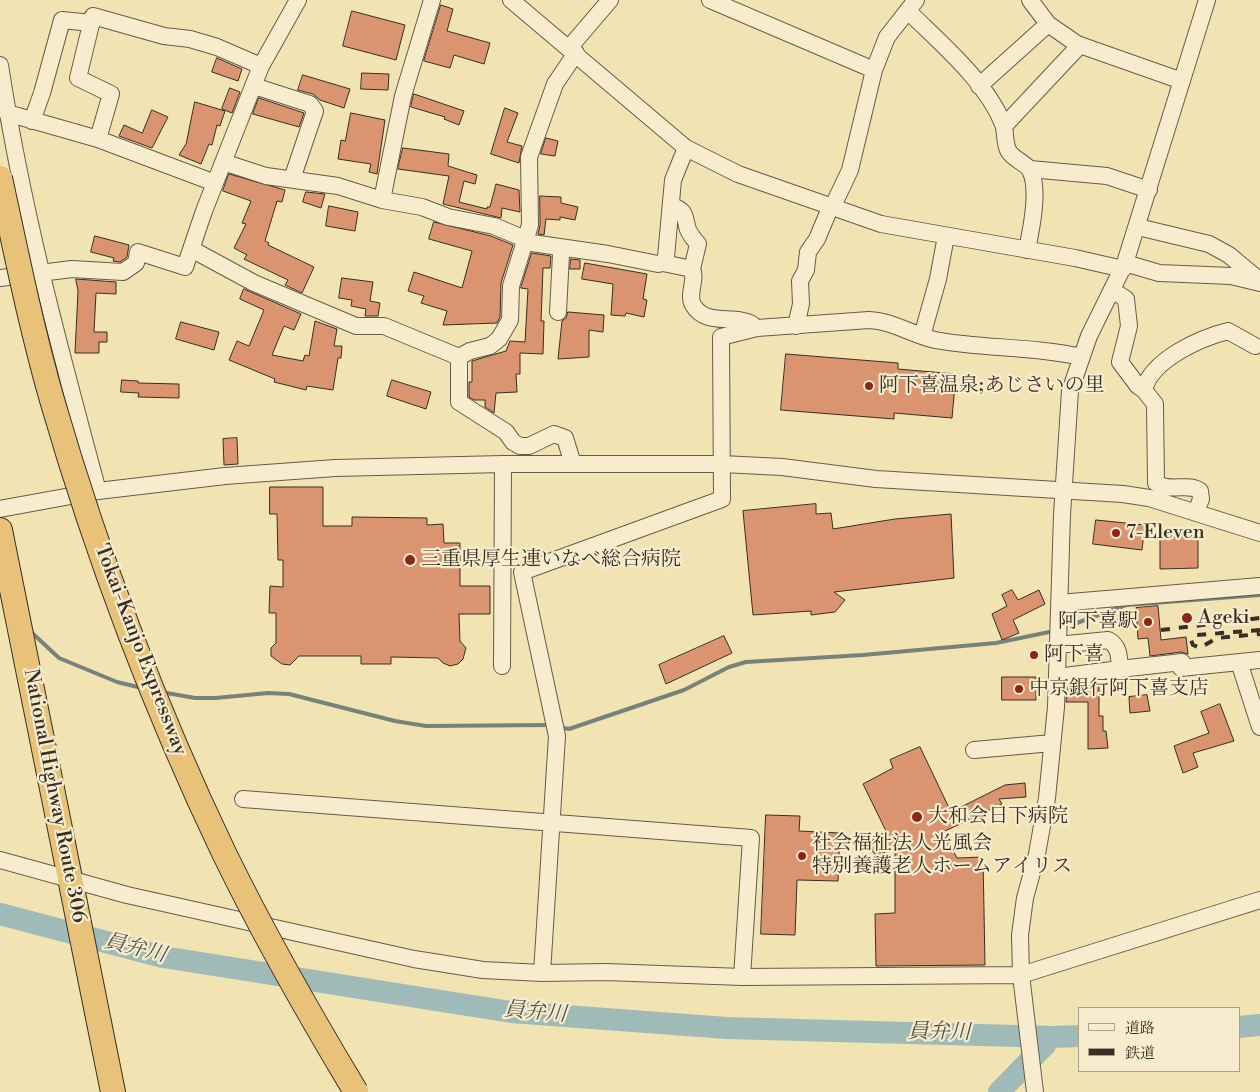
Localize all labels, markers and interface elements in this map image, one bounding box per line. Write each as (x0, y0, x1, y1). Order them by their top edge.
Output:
place label: 阿下喜温泉;あじさいの里 (879, 374, 1105, 398)
marker: 阿下喜温泉;あじさいの里 (863, 380, 875, 392)
place label: 7-Eleven (1126, 521, 1205, 545)
marker: 7-Eleven (1110, 527, 1122, 539)
street label: Tokai-Kanjo Expressway (89, 541, 191, 759)
place label: 三重県厚生連いなべ総合病院 (421, 548, 681, 572)
marker: 三重県厚生連いなべ総合病院 (403, 553, 417, 567)
place label: Ageki (1198, 606, 1250, 630)
place label: 阿下喜駅 (1058, 610, 1138, 634)
marker: Ageki (1180, 611, 1194, 625)
marker: 阿下喜駅 (1142, 616, 1154, 628)
place label: 阿下喜 (1044, 643, 1104, 667)
marker: 阿下喜 (1028, 649, 1040, 661)
street label: National Highway Route 306 (18, 667, 90, 925)
place label: 中京銀行阿下喜支店 (1029, 677, 1209, 701)
marker: 中京銀行阿下喜支店 (1013, 683, 1025, 695)
place label: 大和会日下病院 (928, 805, 1068, 829)
marker: 大和会日下病院 (910, 810, 924, 824)
place label: 社会福祉法人光風会 特別養護老人ホームアイリス (812, 832, 1072, 879)
marker: 社会福祉法人光風会 特別養護老人ホームアイリス (796, 850, 808, 862)
water label: 員弁川 (101, 929, 169, 969)
water label: 員弁川 (503, 998, 567, 1028)
legend (1078, 1007, 1240, 1072)
text: 道路 (1125, 1019, 1155, 1038)
water label: 員弁川 (907, 1020, 971, 1046)
text: 鉄道 (1125, 1044, 1155, 1063)

